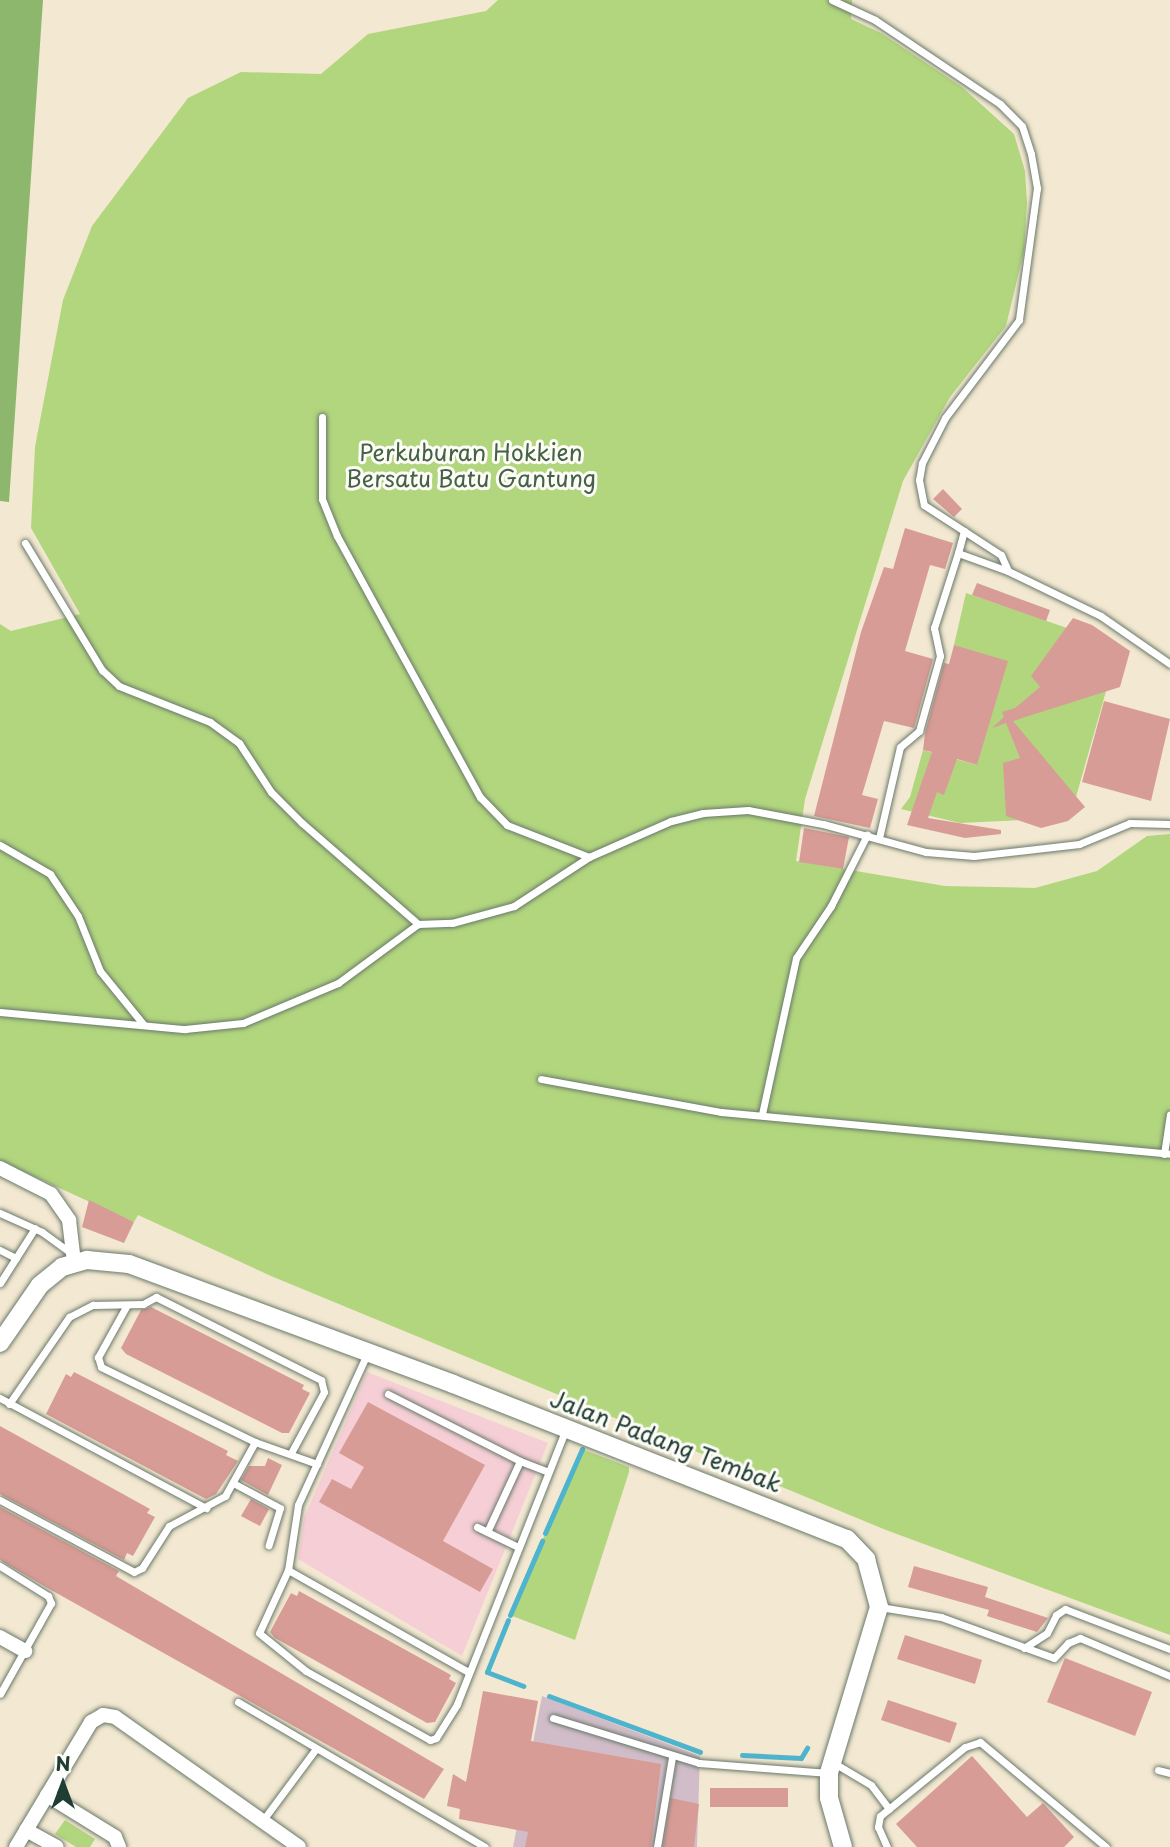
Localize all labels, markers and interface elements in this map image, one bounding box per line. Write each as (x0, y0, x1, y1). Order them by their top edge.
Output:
park label: Perkuburan Hokkien Bersatu Batu Gantung (345, 438, 597, 492)
street label: Jalan Padang Tembak (547, 1384, 785, 1498)
north arrow (28, 1749, 98, 1819)
text: N (55, 1749, 71, 1777)

